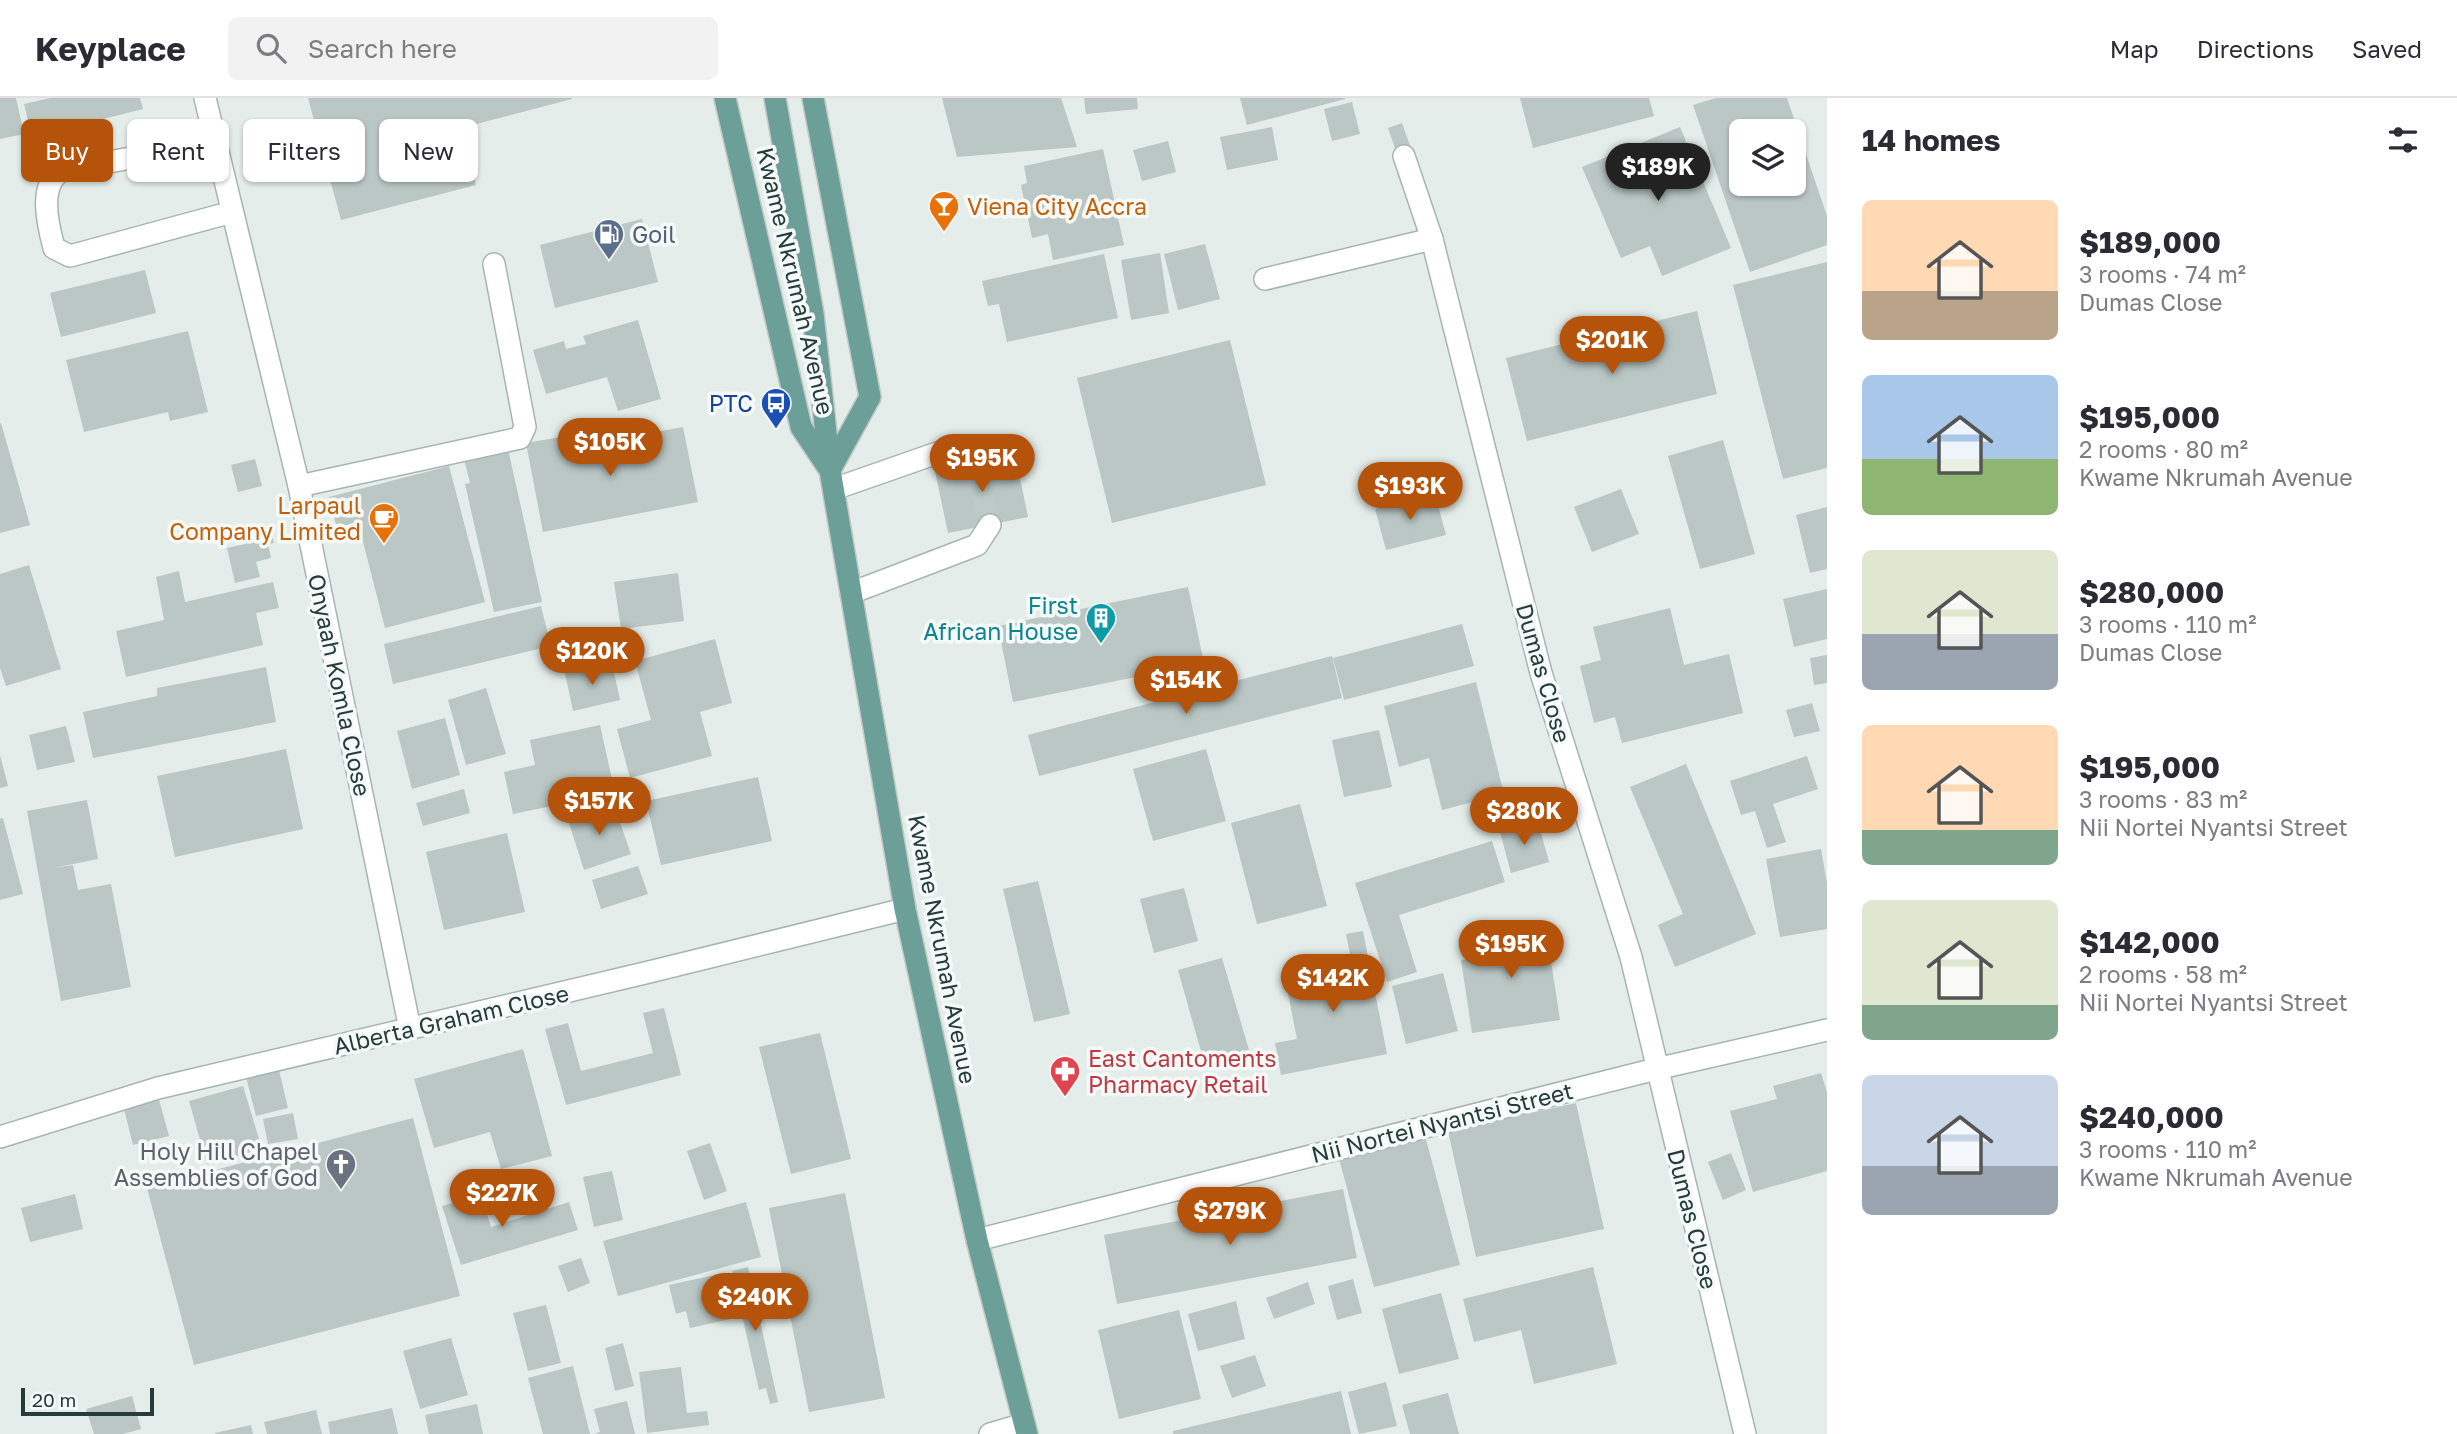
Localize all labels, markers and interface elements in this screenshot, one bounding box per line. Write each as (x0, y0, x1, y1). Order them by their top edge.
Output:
search box (228, 17, 718, 80)
text: Keyplace (35, 29, 186, 68)
icon: search (252, 29, 290, 67)
text: Search here (308, 33, 457, 64)
text: Map (2110, 34, 2159, 63)
text: Directions (2197, 34, 2314, 63)
text: Saved (2352, 34, 2422, 63)
chip: Buy (21, 119, 113, 182)
chip: Rent (127, 119, 229, 182)
chip: Filters (243, 119, 365, 182)
chip: New (379, 119, 478, 182)
map controls (1729, 119, 1806, 196)
button: layers (1729, 119, 1806, 196)
icon: filters (2384, 121, 2422, 159)
text: 14 homes (1862, 122, 2001, 158)
pin: $189K (1609, 144, 1707, 203)
street label: Kwame Nkrumah Avenue (752, 145, 840, 417)
text: $189K (1621, 152, 1695, 180)
bar icon: Viena City Accra (927, 189, 961, 233)
place label: Viena City Accra (967, 192, 1147, 220)
fuel station icon: Goil (592, 217, 626, 261)
place label: Goil (632, 220, 676, 248)
text: $189,000 (2079, 224, 2221, 260)
icon: home (1918, 228, 2002, 312)
text: 3 rooms · 74 m² (2079, 260, 2246, 288)
text: Dumas Close (2079, 288, 2222, 316)
pin: $201K (1563, 316, 1661, 376)
text: $201K (1576, 325, 1648, 353)
bus stop icon: PTC (759, 386, 793, 430)
place label: PTC (709, 389, 753, 417)
text: $195,000 (2079, 399, 2220, 435)
icon: home (1918, 403, 2002, 487)
pin: $105K (561, 418, 659, 478)
text: $105K (574, 427, 646, 455)
pin: $195K (933, 434, 1031, 494)
text: 2 rooms · 80 m² (2079, 435, 2248, 463)
text: $195K (946, 443, 1018, 471)
pin: $193K (1361, 462, 1459, 522)
text: Kwame Nkrumah Avenue (2079, 463, 2353, 491)
text: $193K (1374, 471, 1446, 499)
place label: Larpaul Company Limited (169, 491, 361, 545)
cafe icon: Larpaul Company Limited (367, 501, 401, 545)
street label: Onyaah Komla Close (303, 571, 377, 799)
text: $280,000 (2079, 574, 2224, 610)
icon: home (1918, 578, 2002, 662)
place label: First African House (923, 591, 1078, 645)
street label: Dumas Close (1511, 600, 1577, 746)
building icon: First African House (1084, 601, 1118, 645)
text: 3 rooms · 110 m² (2079, 610, 2256, 638)
pin: $120K (543, 628, 641, 687)
text: $120K (556, 636, 628, 664)
text: Dumas Close (2079, 638, 2222, 666)
pin: $154K (1137, 656, 1235, 716)
text: $154K (1150, 665, 1222, 693)
text: $195,000 (2079, 749, 2220, 785)
icon: home (1918, 753, 2002, 837)
pin: $157K (550, 778, 648, 837)
text: 3 rooms · 83 m² (2079, 785, 2247, 813)
text: $157K (564, 786, 634, 814)
pin: $280K (1475, 788, 1573, 847)
text: $280K (1486, 796, 1562, 824)
street label: Kwame Nkrumah Avenue (903, 812, 983, 1086)
text: Nii Nortei Nyantsi Street (2079, 813, 2348, 841)
pin: $195K (1462, 920, 1560, 980)
text: $142,000 (2079, 924, 2220, 960)
icon: home (1918, 928, 2002, 1012)
text: $195K (1475, 929, 1547, 957)
pin: $142K (1284, 954, 1382, 1014)
text: 2 rooms · 58 m² (2079, 960, 2247, 988)
text: $142K (1297, 963, 1369, 991)
street label: Alberta Graham Close (331, 978, 571, 1060)
text: Nii Nortei Nyantsi Street (2079, 988, 2348, 1016)
place label: East Cantoments Pharmacy Retail (1088, 1044, 1277, 1098)
pharmacy icon: East Cantoments Pharmacy Retail (1048, 1054, 1082, 1098)
street label: Nii Nortei Nyantsi Street (1308, 1076, 1576, 1168)
text: $240,000 (2079, 1099, 2224, 1135)
icon: home (1918, 1103, 2002, 1187)
text: 3 rooms · 110 m² (2079, 1135, 2256, 1163)
place label: Holy Hill Chapel Assemblies of God (114, 1137, 318, 1191)
street label: Dumas Close (1662, 1146, 1724, 1292)
church icon: Holy Hill Chapel Assemblies of God (324, 1147, 358, 1191)
text: Kwame Nkrumah Avenue (2079, 1163, 2353, 1191)
pin: $227K (453, 1170, 551, 1229)
text: $227K (466, 1178, 538, 1206)
pin: $279K (1181, 1188, 1279, 1247)
text: $279K (1193, 1196, 1267, 1224)
pin: $240K (706, 1274, 804, 1333)
text: $240K (717, 1282, 793, 1310)
scale bar (21, 1385, 154, 1417)
text: 20 m (32, 1388, 76, 1411)

